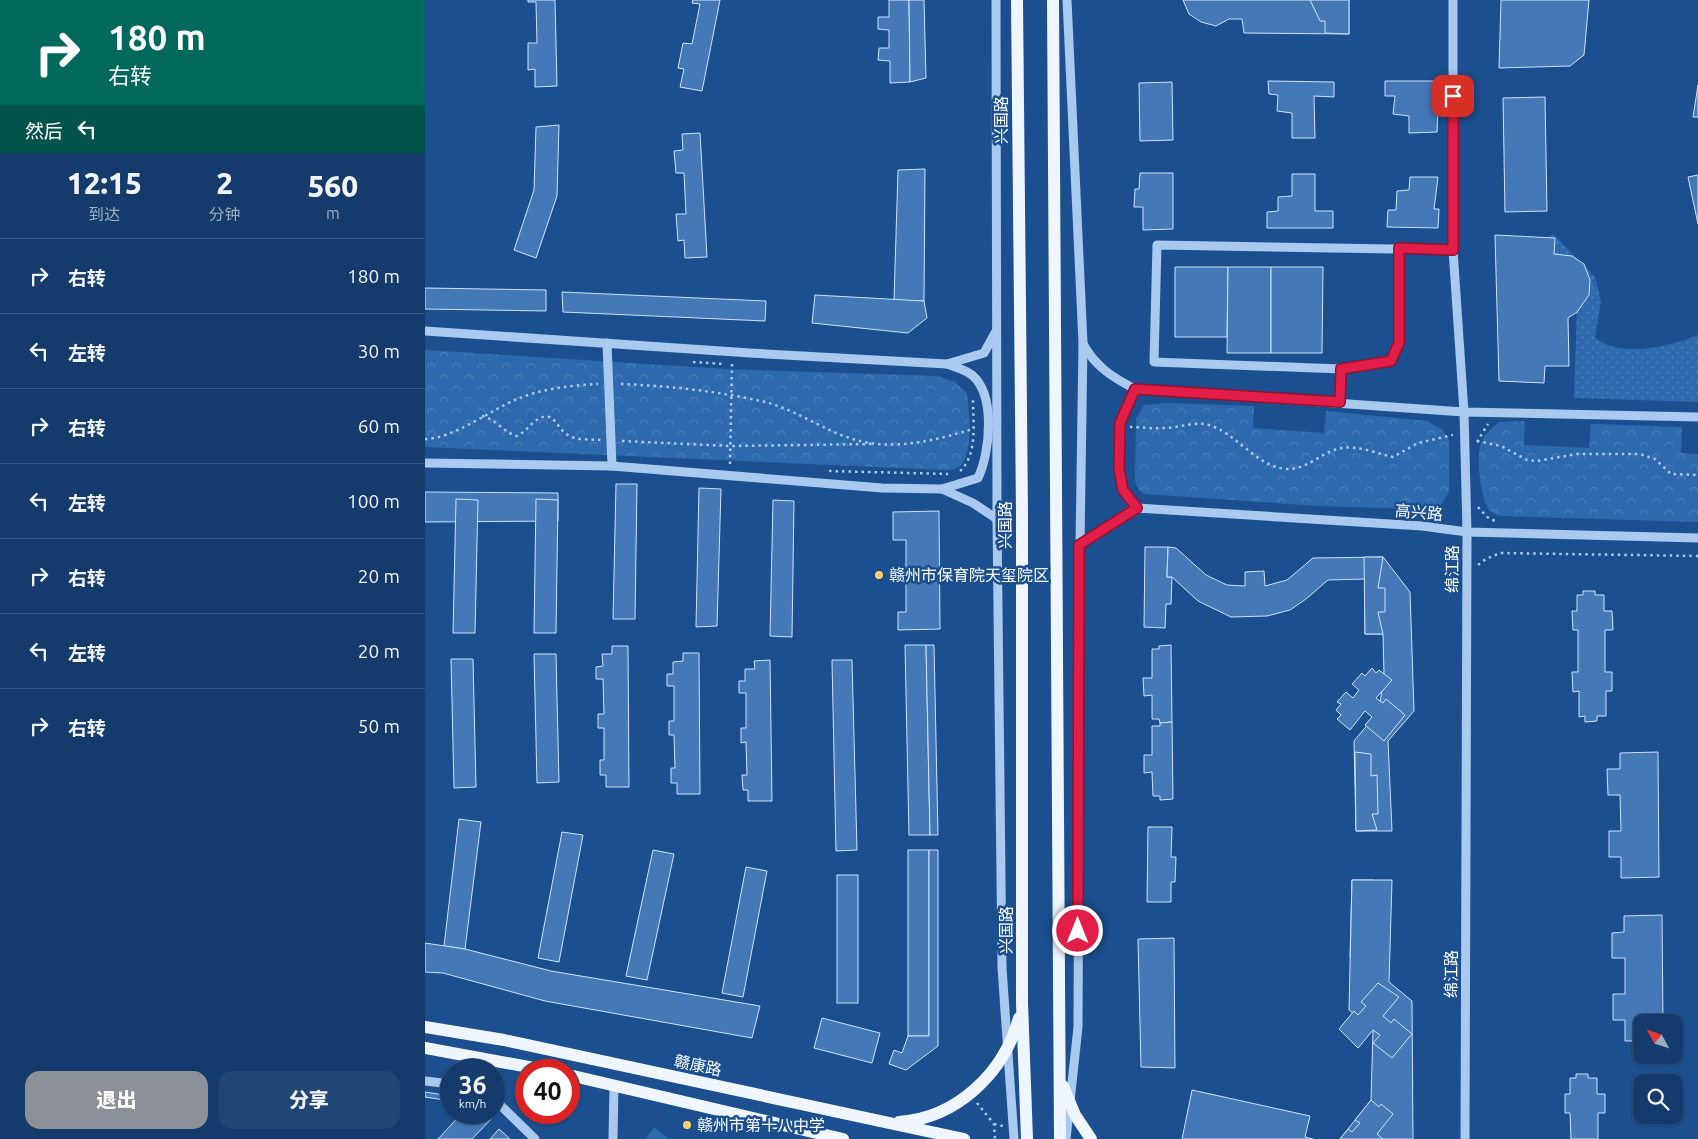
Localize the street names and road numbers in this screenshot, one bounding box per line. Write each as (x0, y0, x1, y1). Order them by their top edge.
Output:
street label: 兴国路 (992, 96, 1010, 144)
street label: 兴国路 (996, 501, 1014, 549)
street label: 高兴路 (1394, 501, 1444, 523)
street label: 绵江路 (1443, 545, 1461, 593)
street label: 兴国路 (997, 906, 1015, 954)
street label: 绵江路 (1442, 950, 1460, 998)
street label: 赣康路 (673, 1051, 723, 1079)

